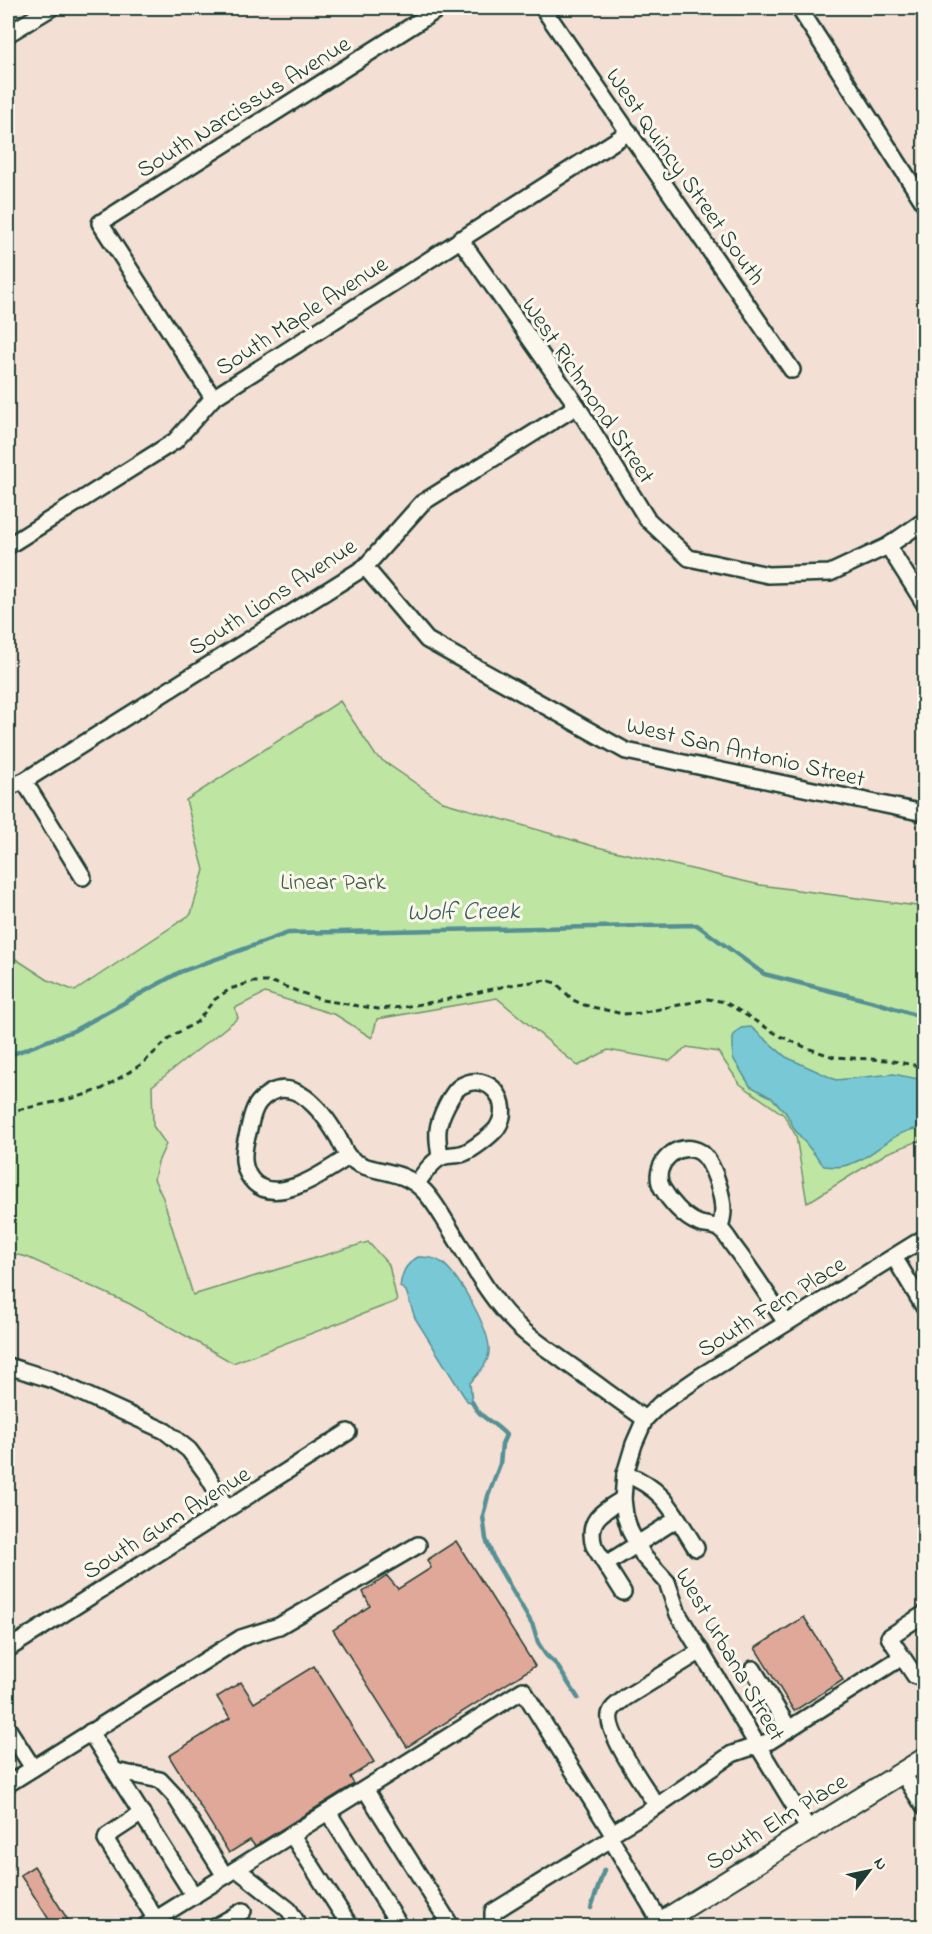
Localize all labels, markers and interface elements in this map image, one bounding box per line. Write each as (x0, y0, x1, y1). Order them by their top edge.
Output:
street label: South Narcissus Avenue (130, 28, 358, 188)
street label: West Quincy Street South (595, 62, 772, 294)
street label: South Maple Avenue (209, 248, 396, 386)
street label: West Richmond Street (511, 291, 662, 492)
street label: South Lions Avenue (182, 530, 365, 666)
street label: West San Antonio Street (623, 709, 868, 798)
park label: Linear Park (280, 866, 386, 901)
water label: Wolf Creek (406, 893, 521, 933)
street label: South Fern Place (691, 1248, 854, 1368)
street label: South Gum Avenue (77, 1458, 258, 1590)
street label: West Urbana Street (665, 1562, 793, 1749)
street label: South Elm Place (700, 1765, 855, 1881)
north arrow (839, 1841, 899, 1901)
text: N (867, 1853, 893, 1875)

